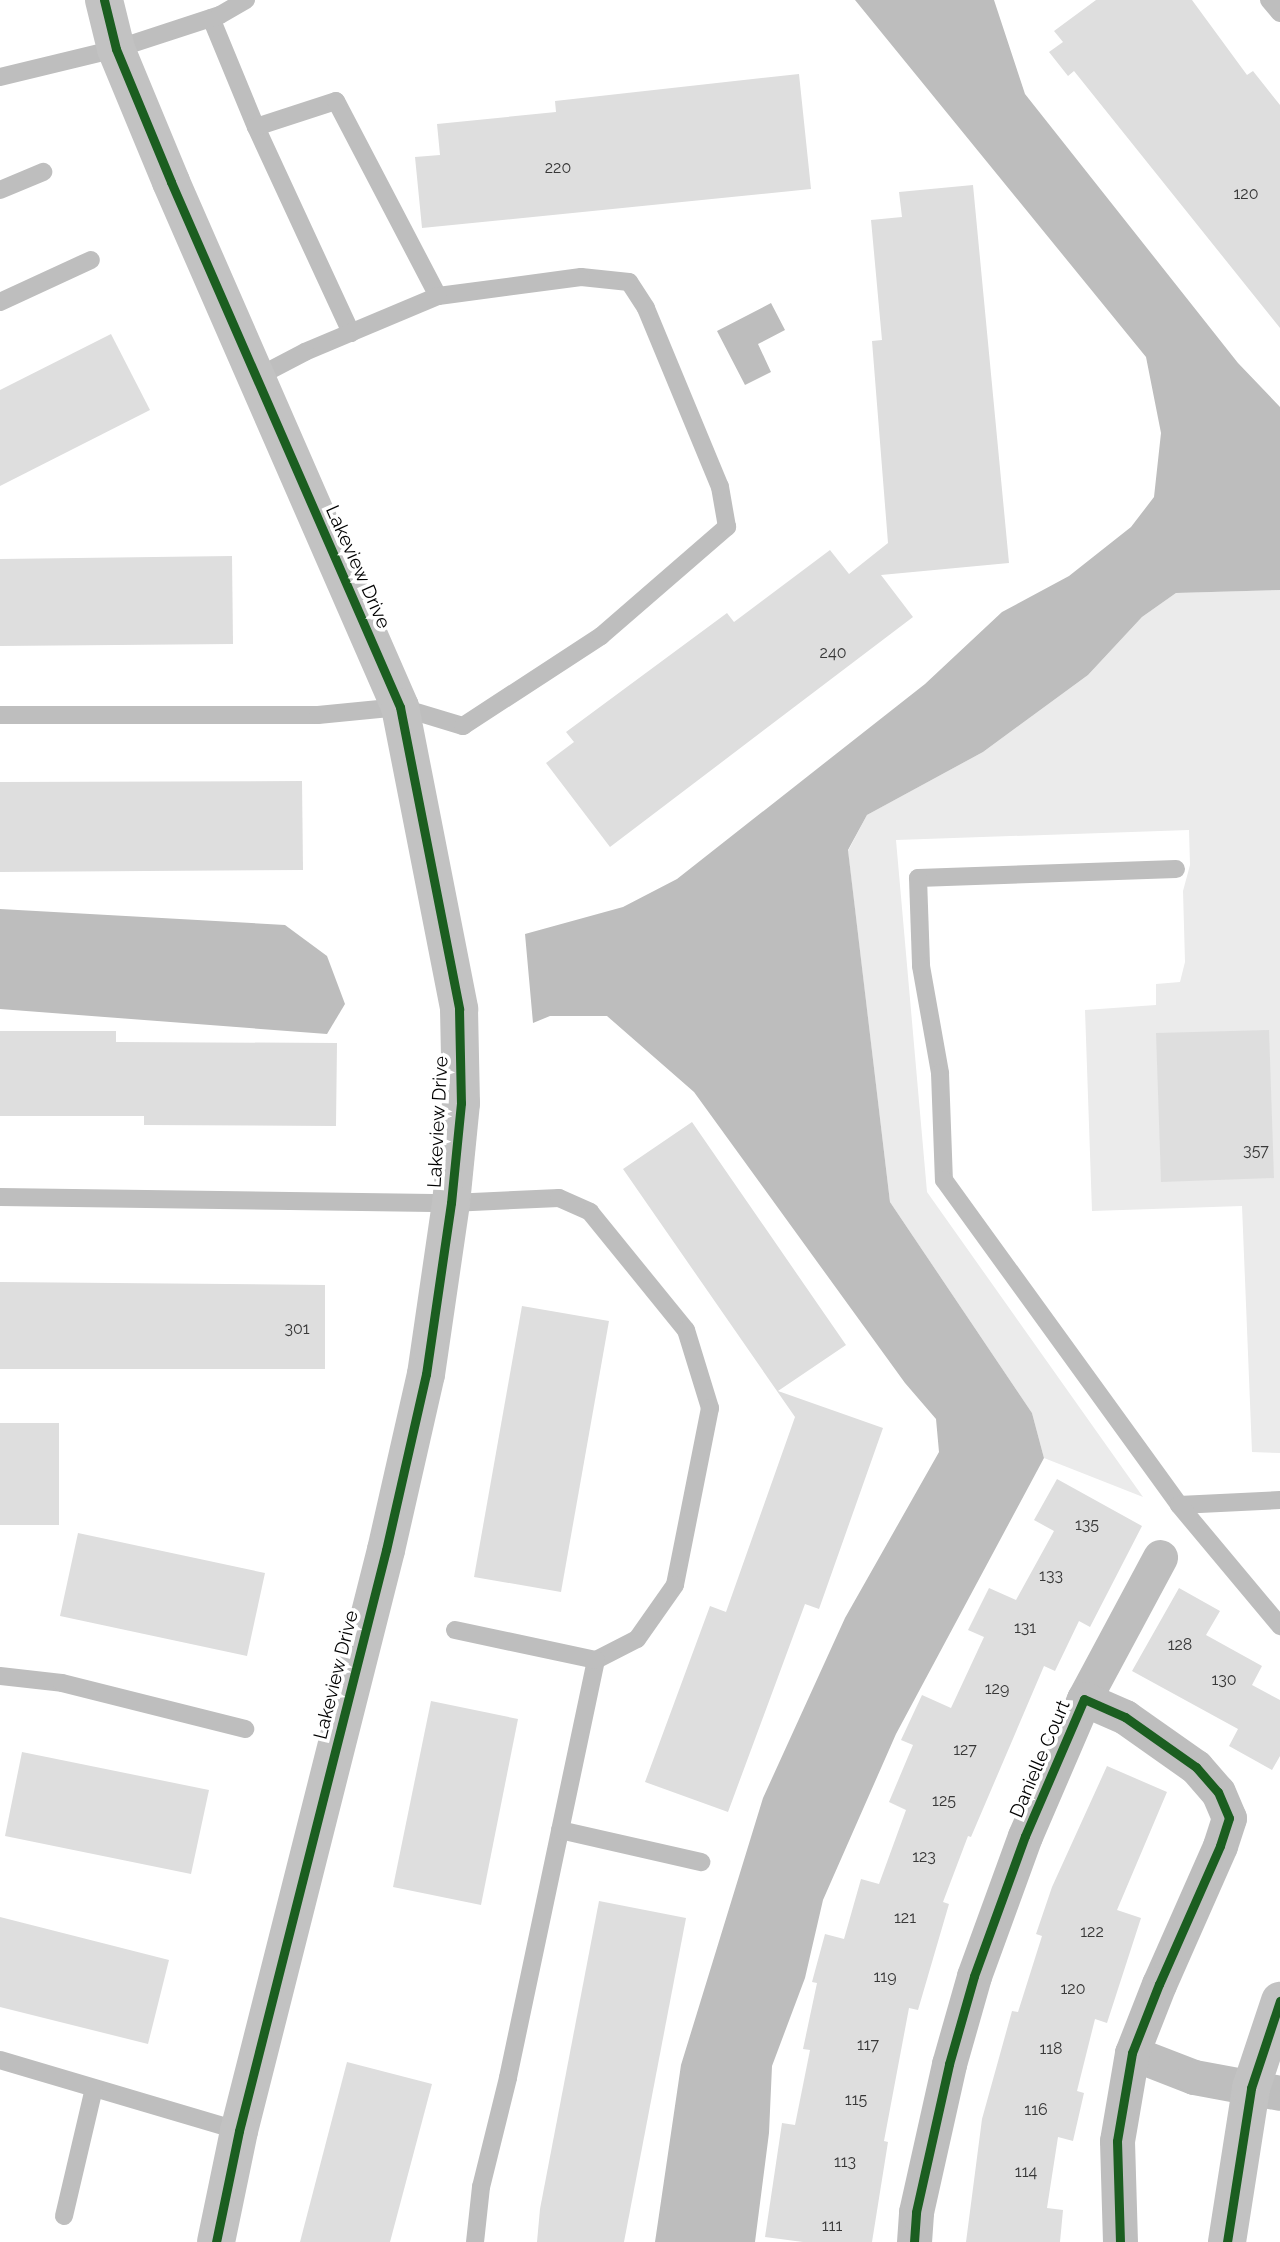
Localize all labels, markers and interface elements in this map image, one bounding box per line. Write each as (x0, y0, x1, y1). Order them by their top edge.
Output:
house number: 220 (545, 158, 571, 178)
house number: 120 (1234, 184, 1258, 204)
street label: Lakeview Drive (321, 502, 395, 632)
house number: 240 (820, 643, 846, 663)
street label: Lakeview Drive (423, 1055, 453, 1189)
house number: 357 (1243, 1141, 1269, 1161)
house number: 301 (284, 1319, 310, 1339)
house number: 135 (1075, 1515, 1099, 1535)
house number: 133 (1039, 1566, 1063, 1586)
street label: Lakeview Drive (309, 1608, 363, 1742)
house number: 131 (1014, 1618, 1036, 1638)
house number: 128 (1168, 1635, 1192, 1655)
house number: 130 (1211, 1670, 1237, 1690)
house number: 129 (985, 1679, 1009, 1699)
street label: Danielle Court (1005, 1697, 1075, 1821)
house number: 127 (953, 1740, 977, 1760)
house number: 125 (932, 1791, 956, 1811)
house number: 123 (912, 1847, 936, 1867)
house number: 121 (894, 1908, 916, 1928)
house number: 122 (1080, 1922, 1104, 1942)
house number: 119 (873, 1967, 897, 1987)
house number: 120 (1061, 1979, 1085, 1999)
house number: 117 (857, 2035, 879, 2055)
house number: 118 (1039, 2039, 1063, 2059)
house number: 115 (845, 2090, 867, 2110)
house number: 116 (1024, 2100, 1048, 2120)
house number: 113 (834, 2152, 856, 2172)
house number: 114 (1015, 2162, 1037, 2182)
house number: 111 (822, 2216, 842, 2236)

